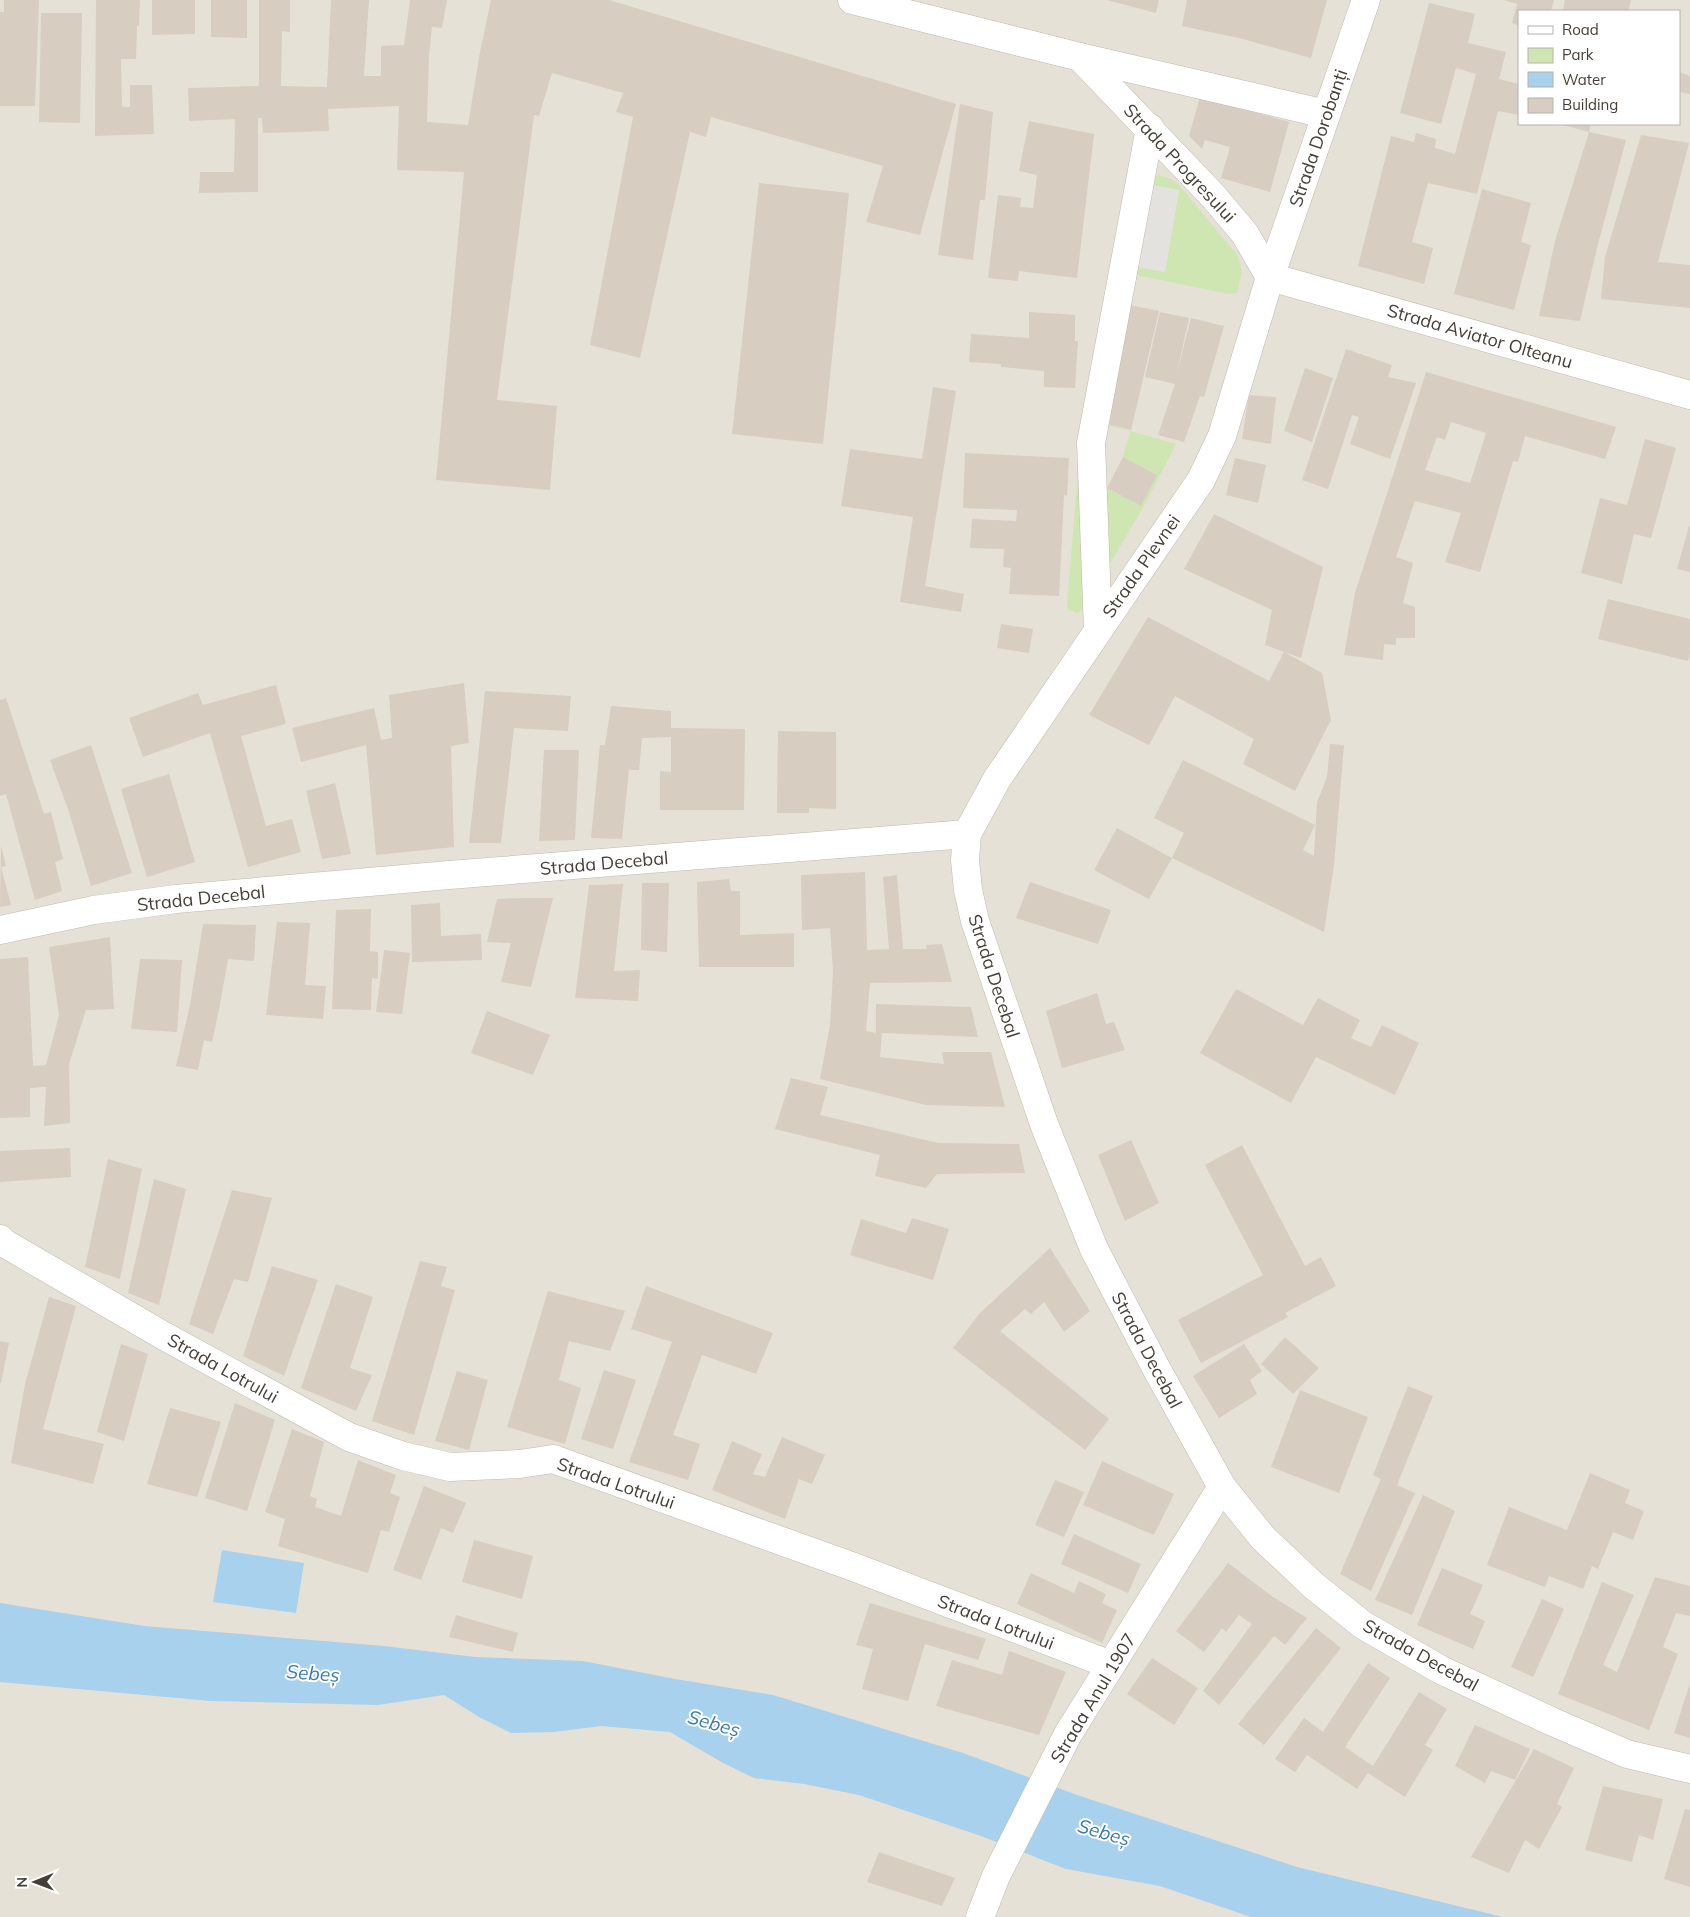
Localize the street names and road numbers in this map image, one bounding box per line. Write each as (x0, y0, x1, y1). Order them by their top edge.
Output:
street label: Strada Dorobanți (1284, 66, 1352, 210)
street label: Strada Progresului (1119, 99, 1241, 227)
street label: Strada Aviator Olteanu (1385, 298, 1575, 374)
street label: Strada Plevnei (1097, 510, 1185, 622)
street label: Strada Decebal (539, 846, 669, 880)
street label: Strada Decebal (136, 880, 266, 916)
street label: Strada Decebal (963, 911, 1025, 1041)
street label: Strada Decebal (1107, 1288, 1187, 1412)
street label: Strada Lotrului (164, 1328, 282, 1408)
street label: Strada Lotrului (554, 1452, 678, 1514)
street label: Strada Lotrului (934, 1589, 1058, 1655)
street label: Strada Decebal (1359, 1614, 1483, 1696)
street label: Strada Anul 1907 (1045, 1629, 1141, 1767)

